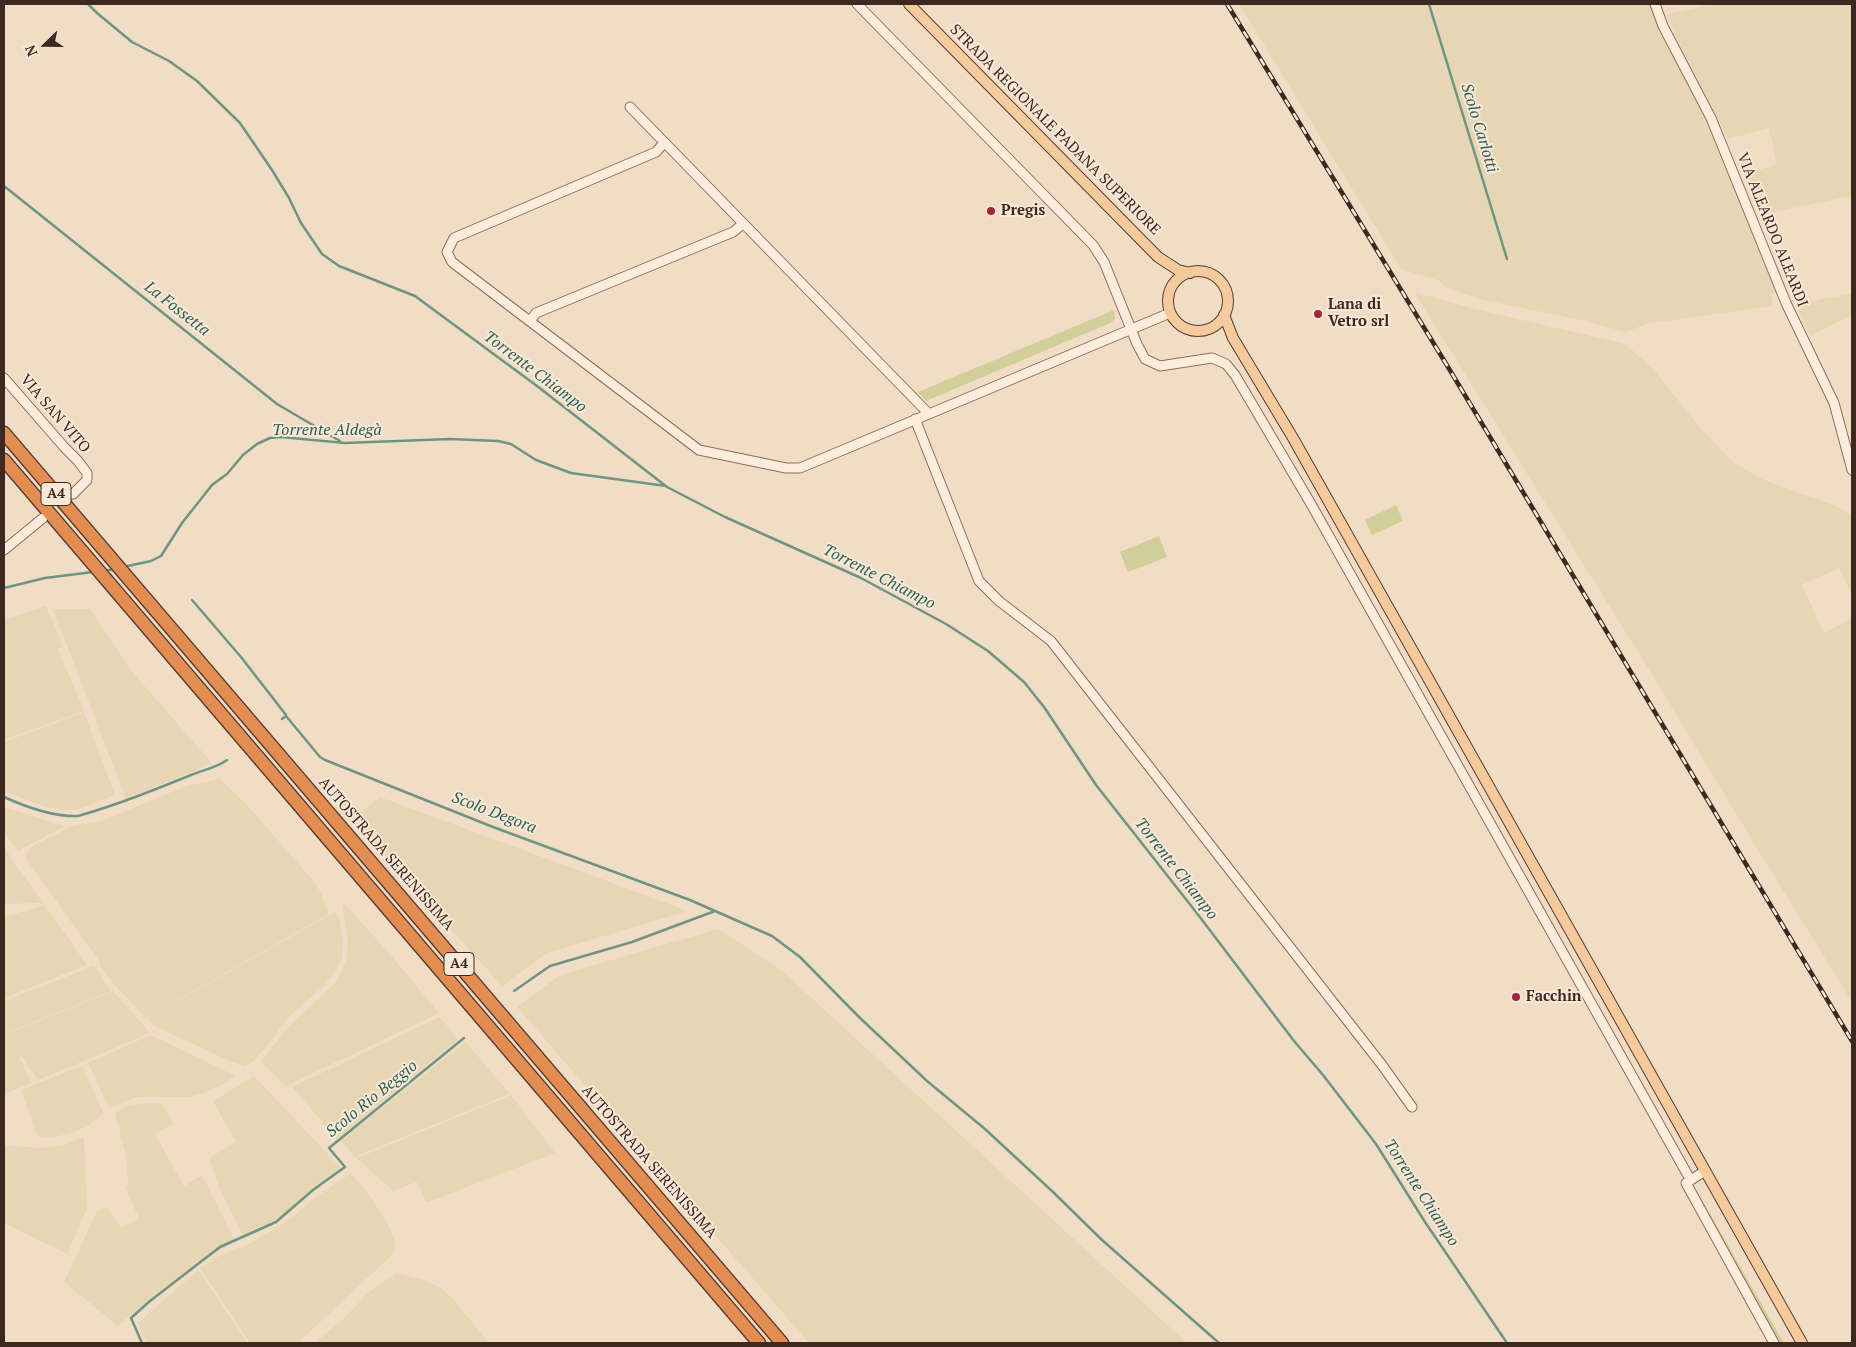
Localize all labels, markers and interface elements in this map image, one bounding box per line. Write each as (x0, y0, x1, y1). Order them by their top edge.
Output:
north arrow (20, 20, 70, 70)
street label: STRADA REGIONALE PADANA SUPERIORE (946, 21, 1164, 239)
text: N (20, 42, 41, 59)
water label: Scolo Carlotti (1456, 81, 1502, 175)
street label: VIA ALEARDO ALEARDI (1733, 150, 1811, 310)
place label: Pregis (1001, 202, 1045, 220)
marker: Pregis (985, 205, 997, 217)
water label: La Fossetta (140, 278, 214, 340)
place label: Lana di Vetro srl (1328, 296, 1389, 331)
marker: Lana di Vetro srl (1312, 308, 1324, 320)
water label: Torrente Chiampo (480, 327, 590, 417)
street label: VIA SAN VITO (16, 371, 94, 457)
water label: Torrente Aldegà (272, 420, 382, 440)
road number: A4 (41, 482, 71, 506)
water label: Torrente Chiampo (820, 540, 938, 614)
street label: AUTOSTRADA SERENISSIMA (315, 774, 457, 934)
water label: Scolo Degora (449, 788, 539, 838)
water label: Torrente Chiampo (1130, 814, 1222, 924)
road number: A4 (444, 952, 474, 976)
place label: Facchin (1526, 988, 1582, 1006)
marker: Facchin (1510, 991, 1522, 1003)
water label: Scolo Rio Beggio (322, 1056, 422, 1142)
street label: AUTOSTRADA SERENISSIMA (578, 1082, 720, 1242)
water label: Torrente Chiampo (1379, 1136, 1463, 1250)

